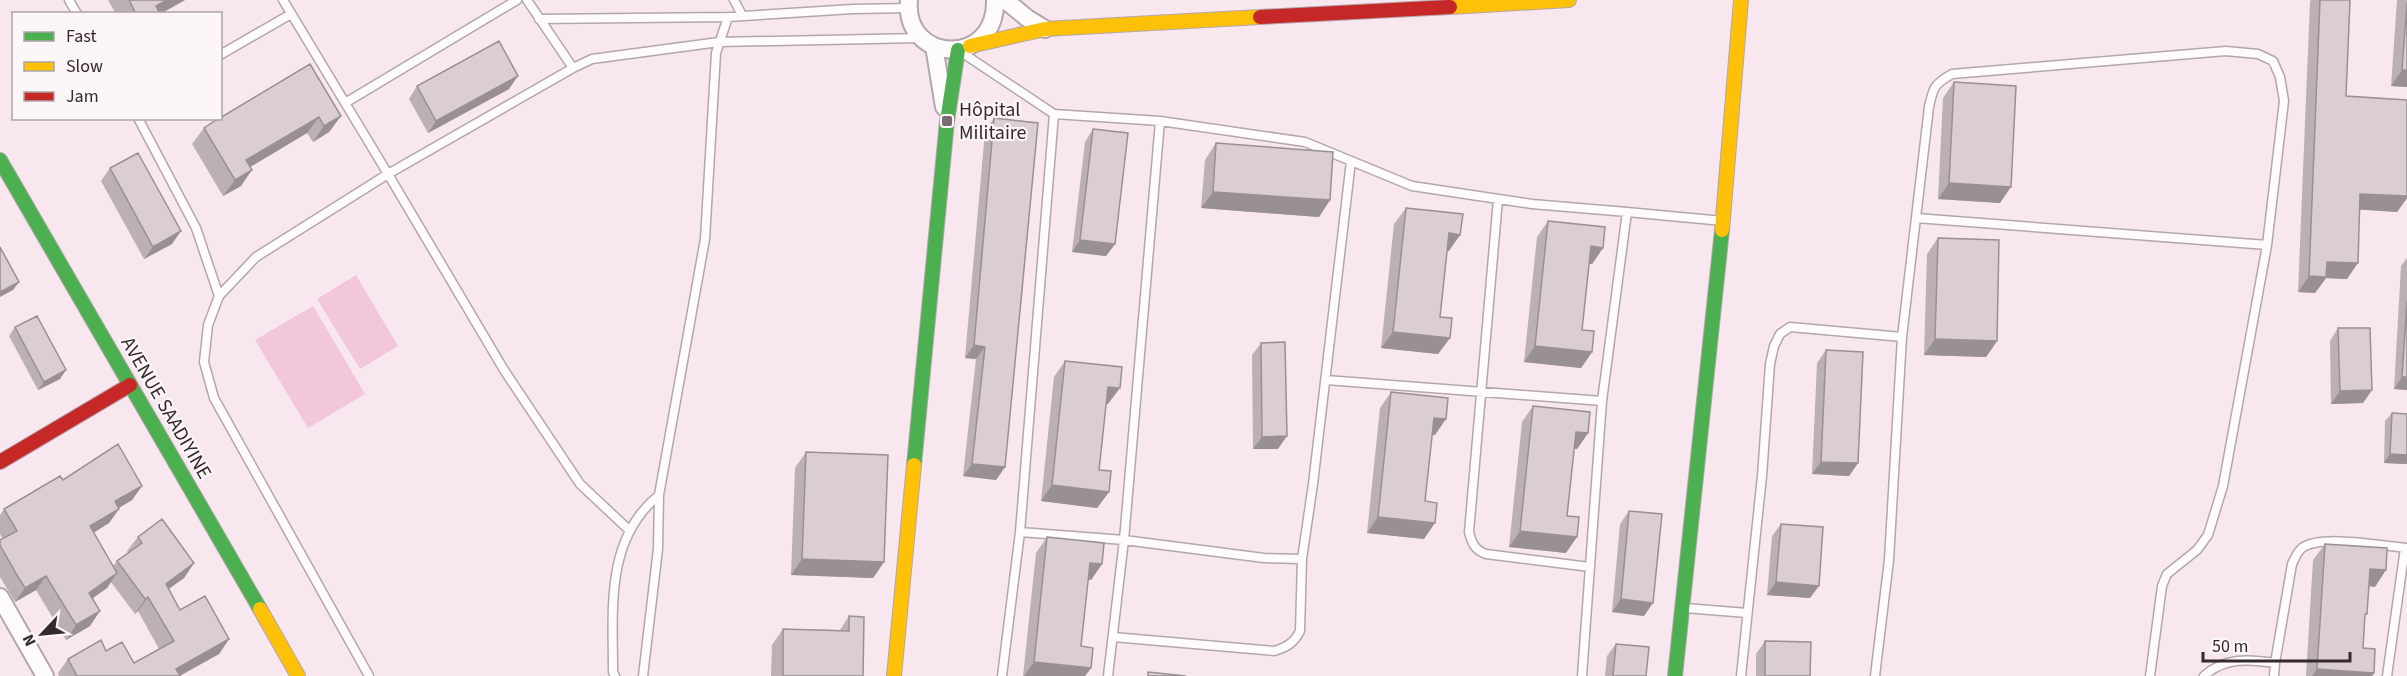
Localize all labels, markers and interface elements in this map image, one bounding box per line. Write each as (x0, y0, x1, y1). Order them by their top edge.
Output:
legend (12, 12, 222, 120)
text: Fast (66, 24, 97, 49)
text: Slow (66, 54, 103, 79)
text: Jam (66, 84, 99, 109)
place label: Hôpital Militaire (959, 96, 1027, 147)
marker: Hôpital Militaire (940, 114, 954, 128)
street label: AVENUE SAADIYINE (114, 332, 218, 484)
north arrow (12, 604, 72, 664)
scale bar (2203, 625, 2350, 663)
text: N (17, 631, 42, 650)
text: 50 m (2212, 634, 2248, 659)

